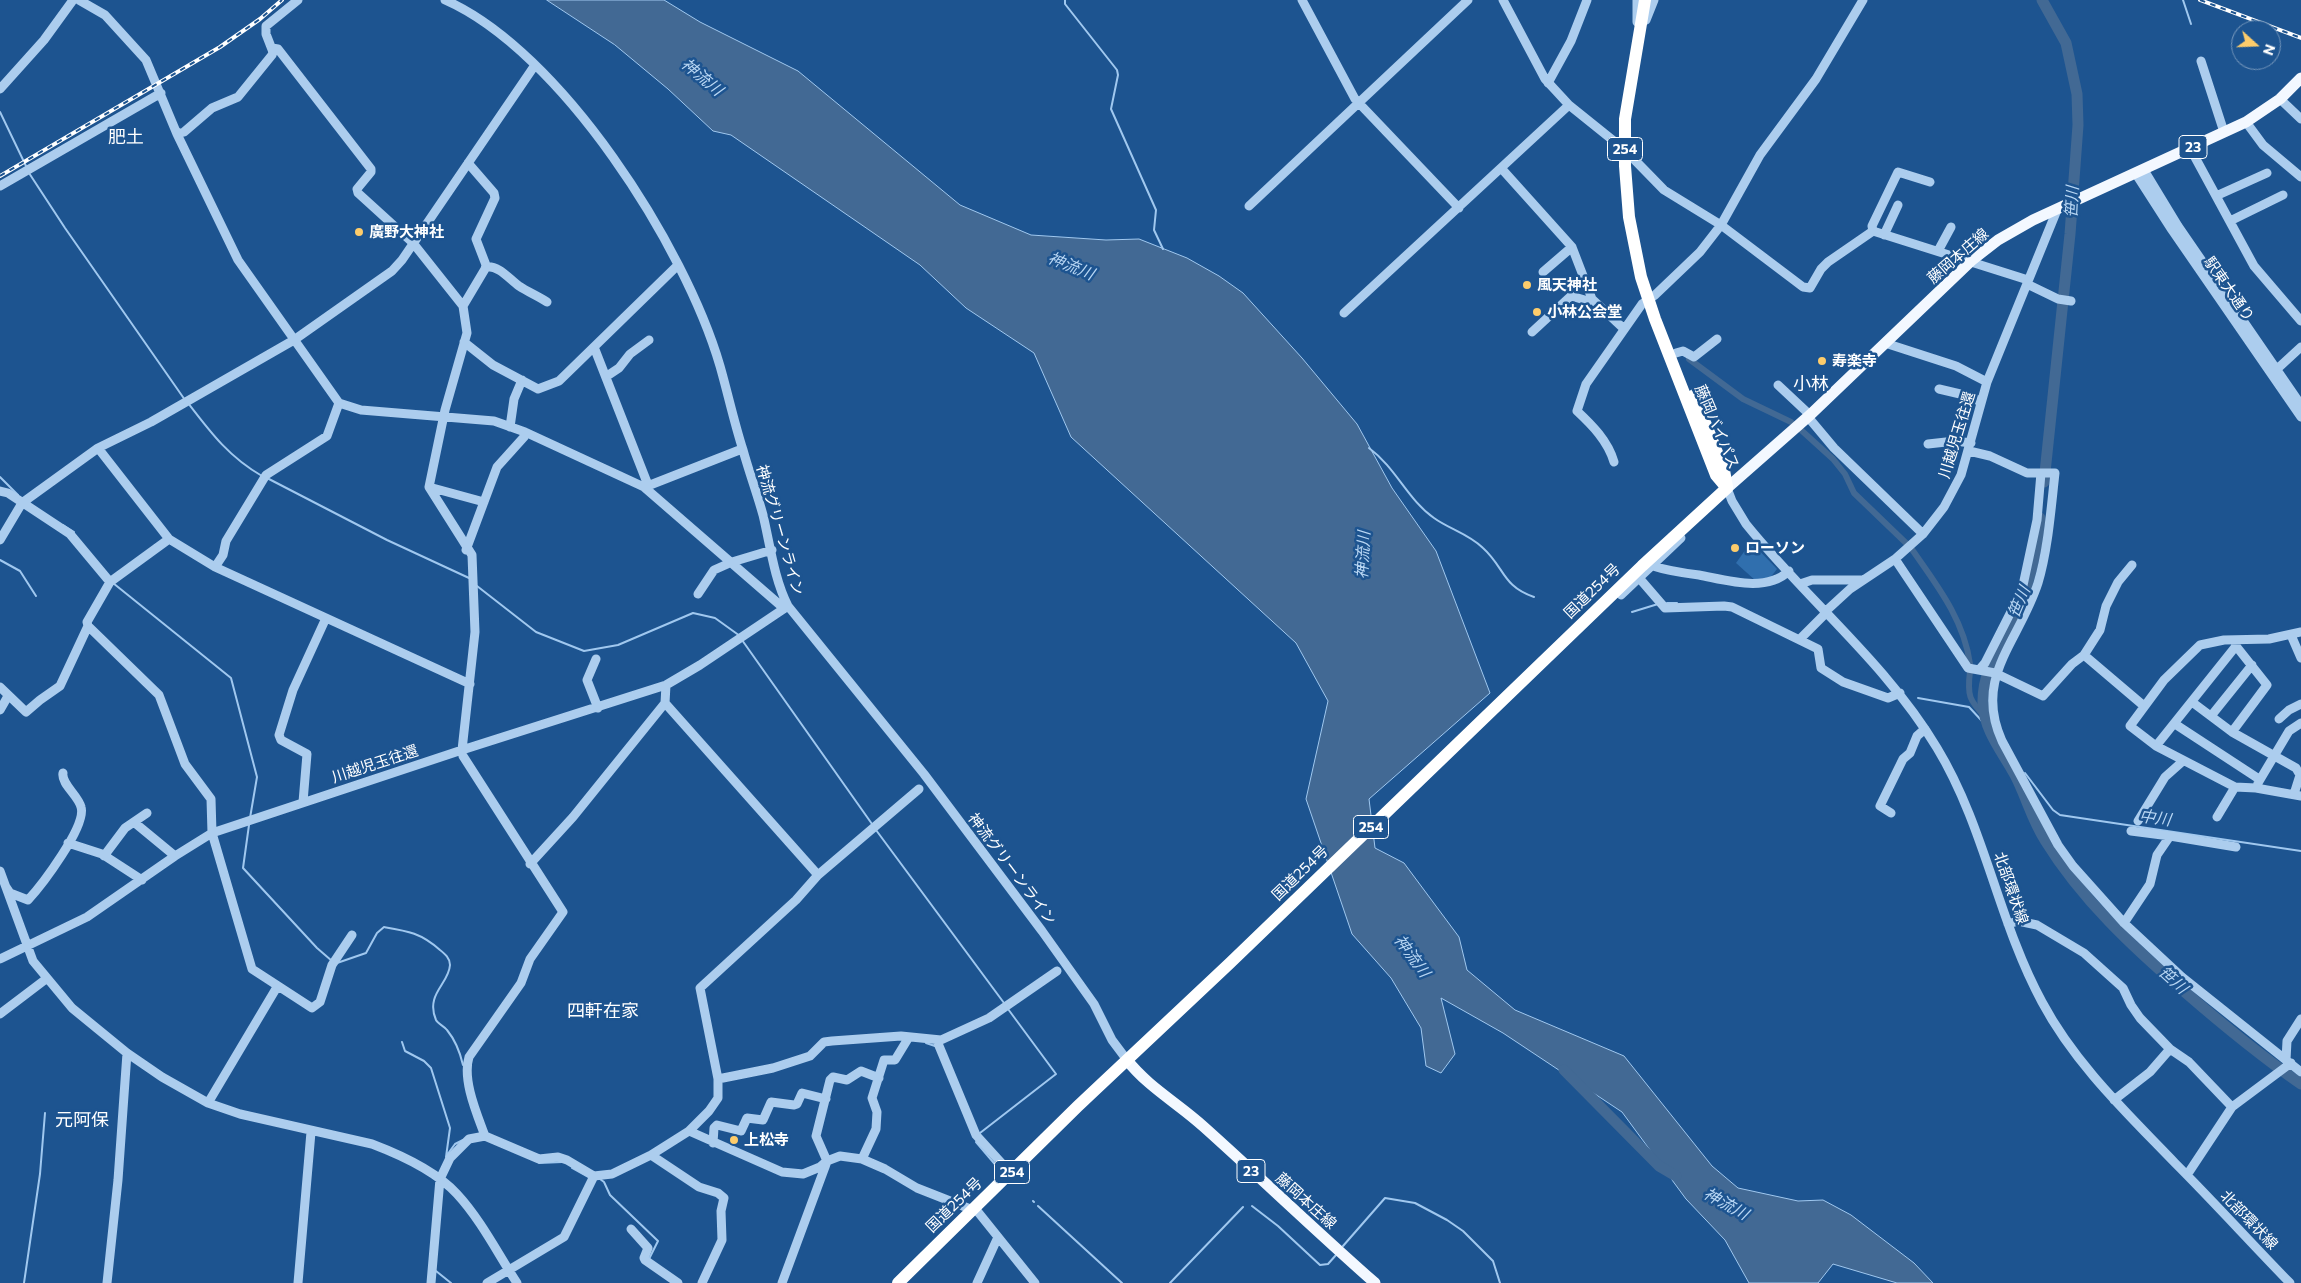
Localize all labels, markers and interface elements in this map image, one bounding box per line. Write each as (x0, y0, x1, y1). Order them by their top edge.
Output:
north arrow (2231, 20, 2281, 70)
text: N (2260, 42, 2279, 58)
water label: 神流川 (677, 54, 727, 100)
district label: 肥土 (108, 126, 144, 148)
road number: 23 (2179, 136, 2207, 158)
road number: 254 (1608, 138, 1642, 160)
water label: 笹川 (2062, 186, 2082, 218)
place label: 廣野大神社 (369, 223, 444, 241)
street label: 藤岡本庄線 (1924, 225, 1992, 287)
marker: 廣野大神社 (353, 226, 365, 238)
water label: 神流川 (1045, 248, 1097, 284)
street label: 駅東大通り (2200, 253, 2258, 325)
place label: 風天神社 (1537, 276, 1597, 294)
marker: 風天神社 (1521, 279, 1533, 291)
place label: 小林公会堂 (1547, 303, 1622, 321)
marker: 小林公会堂 (1531, 306, 1543, 318)
place label: 寿楽寺 (1832, 352, 1877, 370)
marker: 寿楽寺 (1816, 355, 1828, 367)
district label: 小林 (1793, 373, 1829, 395)
street label: 藤岡バイパス (1691, 382, 1743, 472)
street label: 川越児玉往還 (1935, 389, 1979, 481)
street label: 神流グリーンライン (753, 463, 807, 597)
water label: 神流川 (1352, 531, 1374, 579)
place label: ローソン (1745, 539, 1805, 557)
marker: ローソン (1729, 542, 1741, 554)
street label: 国道254号 (1560, 560, 1624, 622)
water label: 笹川 (2004, 584, 2034, 620)
street label: 川越児玉往還 (329, 742, 421, 786)
water label: 中川 (2138, 806, 2172, 830)
street label: 神流グリーンライン (964, 810, 1060, 928)
road number: 254 (1354, 816, 1388, 839)
street label: 国道254号 (1268, 842, 1332, 904)
street label: 北部環状線 (1990, 850, 2032, 926)
water label: 神流川 (1390, 931, 1434, 981)
water label: 笹川 (2155, 962, 2191, 998)
district label: 四軒在家 (567, 1000, 639, 1022)
district label: 元阿保 (55, 1109, 109, 1131)
place label: 上松寺 (744, 1131, 789, 1149)
marker: 上松寺 (728, 1134, 740, 1146)
road number: 254 (994, 1160, 1030, 1184)
road number: 23 (1237, 1160, 1265, 1182)
street label: 藤岡本庄線 (1272, 1169, 1340, 1233)
street label: 国道254号 (922, 1174, 986, 1236)
water label: 神流川 (1700, 1184, 1752, 1224)
street label: 北部環状線 (2216, 1187, 2282, 1253)

